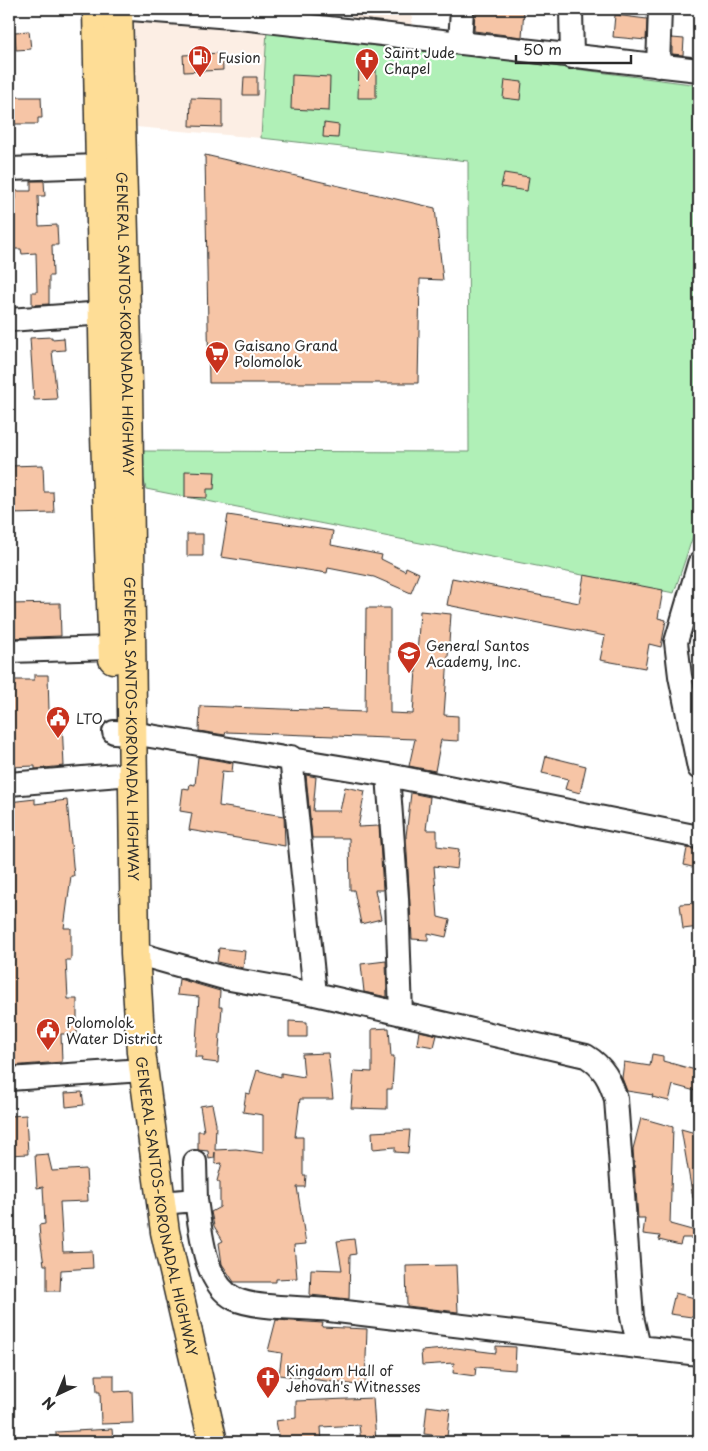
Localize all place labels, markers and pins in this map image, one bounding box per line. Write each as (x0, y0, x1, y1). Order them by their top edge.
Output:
place label: Saint Jude Chapel (384, 42, 455, 79)
fuel station icon: Fusion (187, 44, 213, 78)
place label: Fusion (218, 47, 261, 68)
church icon: Saint Jude Chapel (354, 47, 380, 81)
place label: Gaisano Grand Polomolok (234, 335, 338, 372)
supermarket icon: Gaisano Grand Polomolok (204, 340, 230, 374)
place label: General Santos Academy, Inc. (426, 635, 529, 672)
school or university icon: General Santos Academy, Inc. (396, 640, 422, 674)
public building icon: LTO (45, 705, 71, 739)
place label: LTO (76, 708, 103, 729)
place label: Polomolok Water District (66, 1012, 163, 1049)
public building icon: Polomolok Water District (35, 1017, 61, 1051)
place label: Kingdom Hall of Jehovah's Witnesses (286, 1360, 421, 1397)
church icon: Kingdom Hall of Jehovah's Witnesses (255, 1365, 281, 1399)

